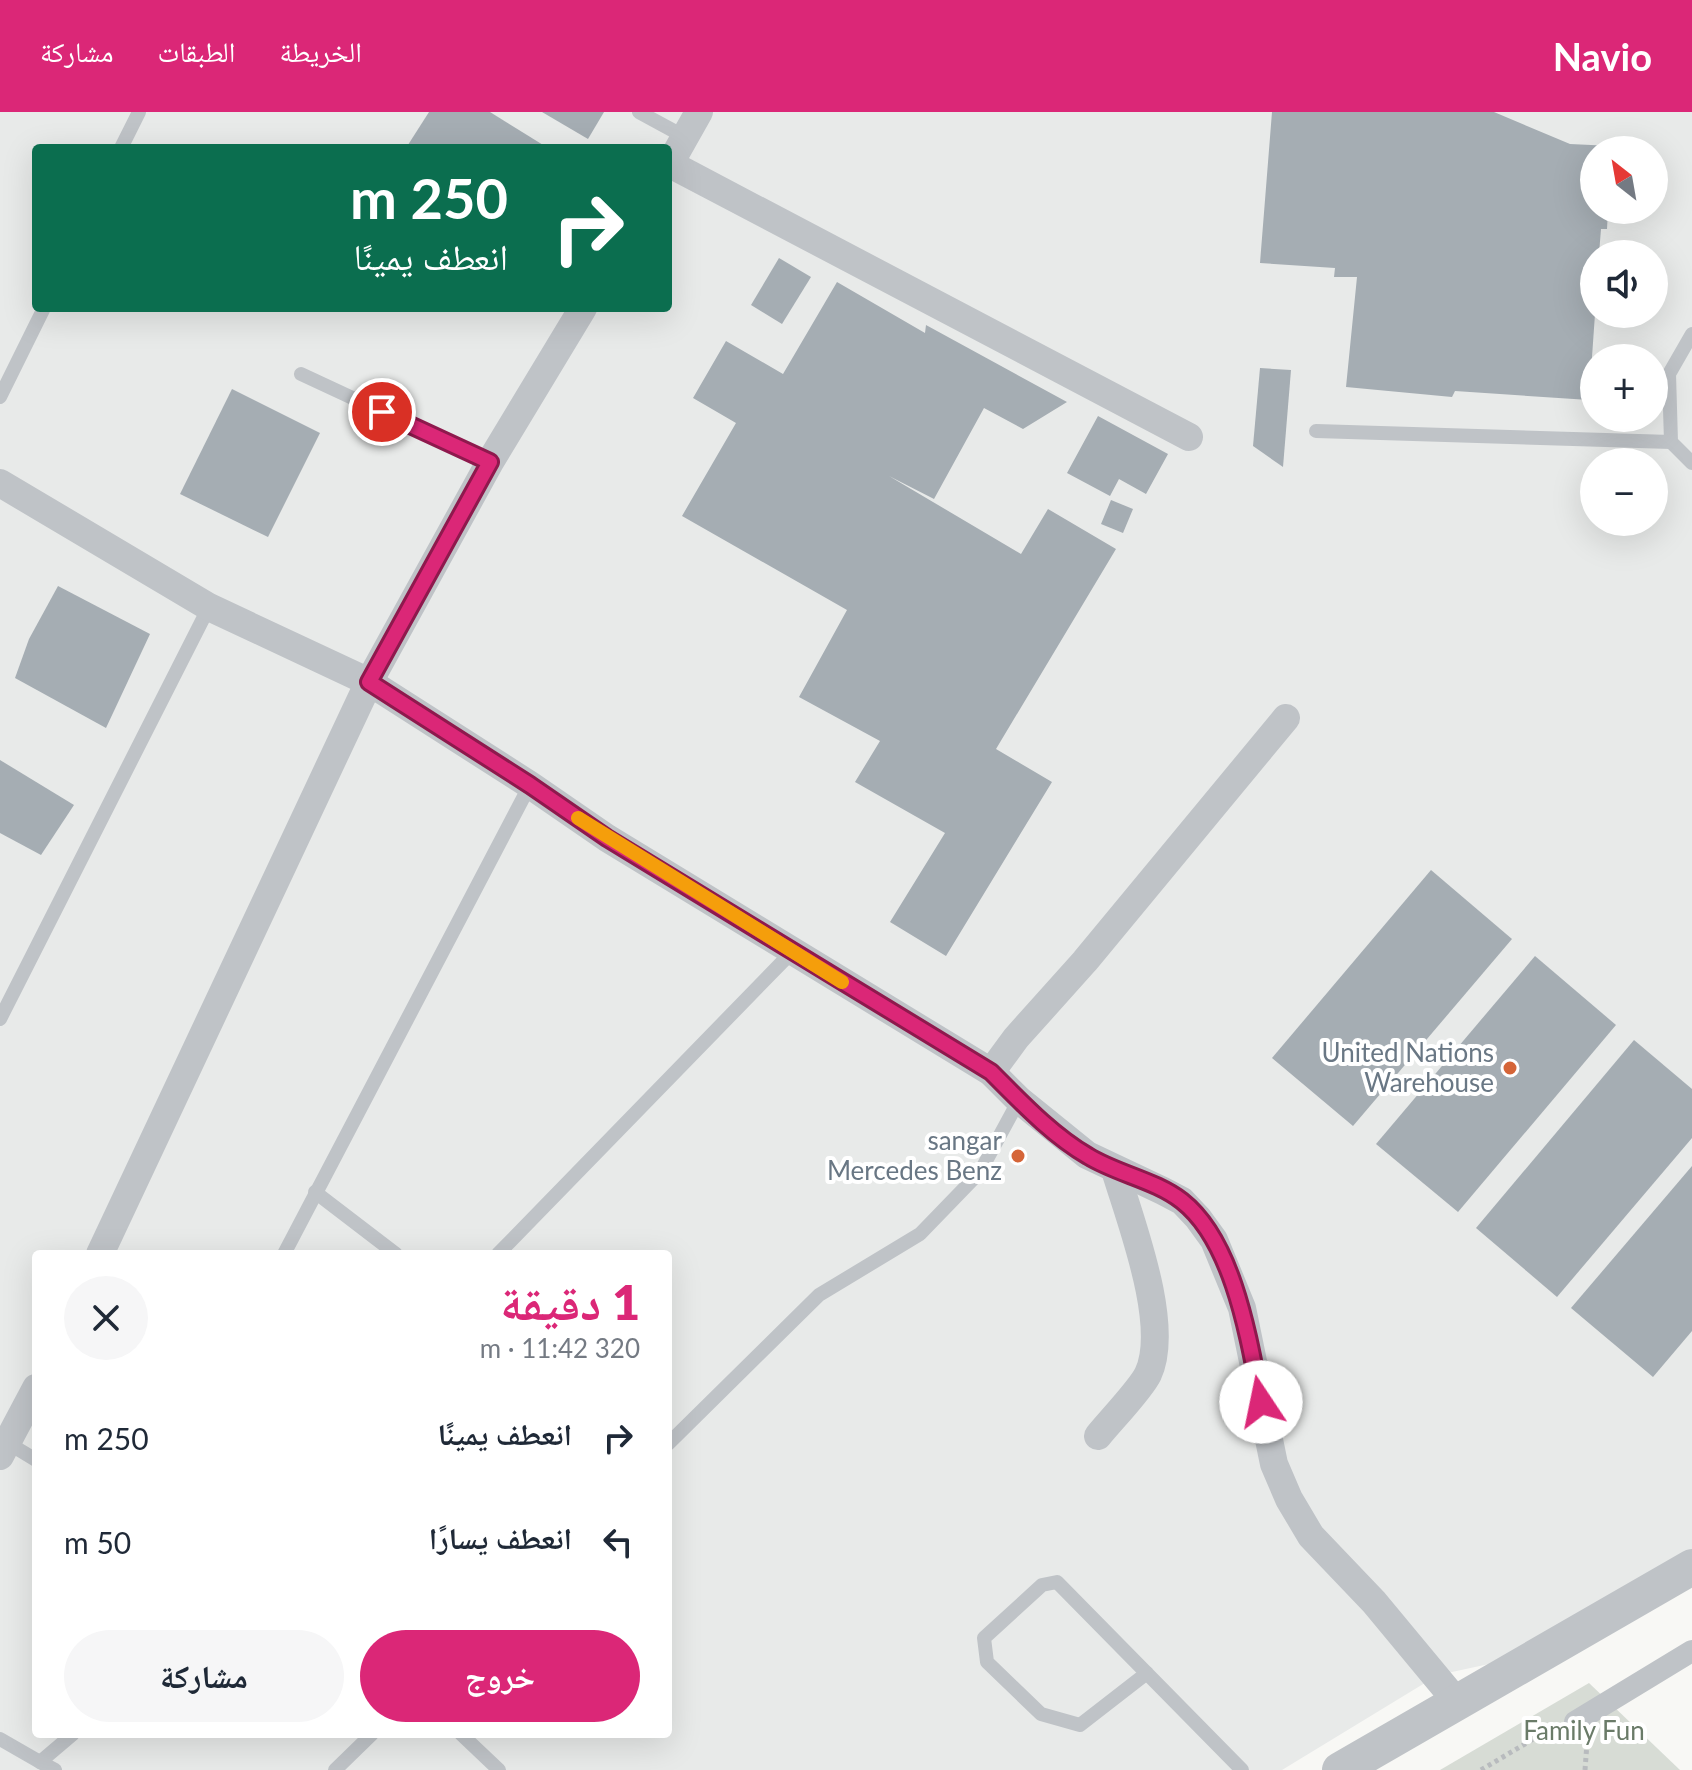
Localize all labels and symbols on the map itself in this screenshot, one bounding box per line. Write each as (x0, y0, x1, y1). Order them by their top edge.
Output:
north arrow (1580, 136, 1668, 224)
pin (348, 378, 416, 446)
place label: United Nations Warehouse (1322, 1036, 1494, 1098)
marker: United Nations Warehouse (1501, 1059, 1519, 1077)
place label: sangar Mercedes Benz (827, 1124, 1003, 1186)
marker: sangar Mercedes Benz (1009, 1147, 1027, 1165)
position arrow (1219, 1360, 1303, 1444)
park label: Family Fun (1523, 1714, 1645, 1746)

